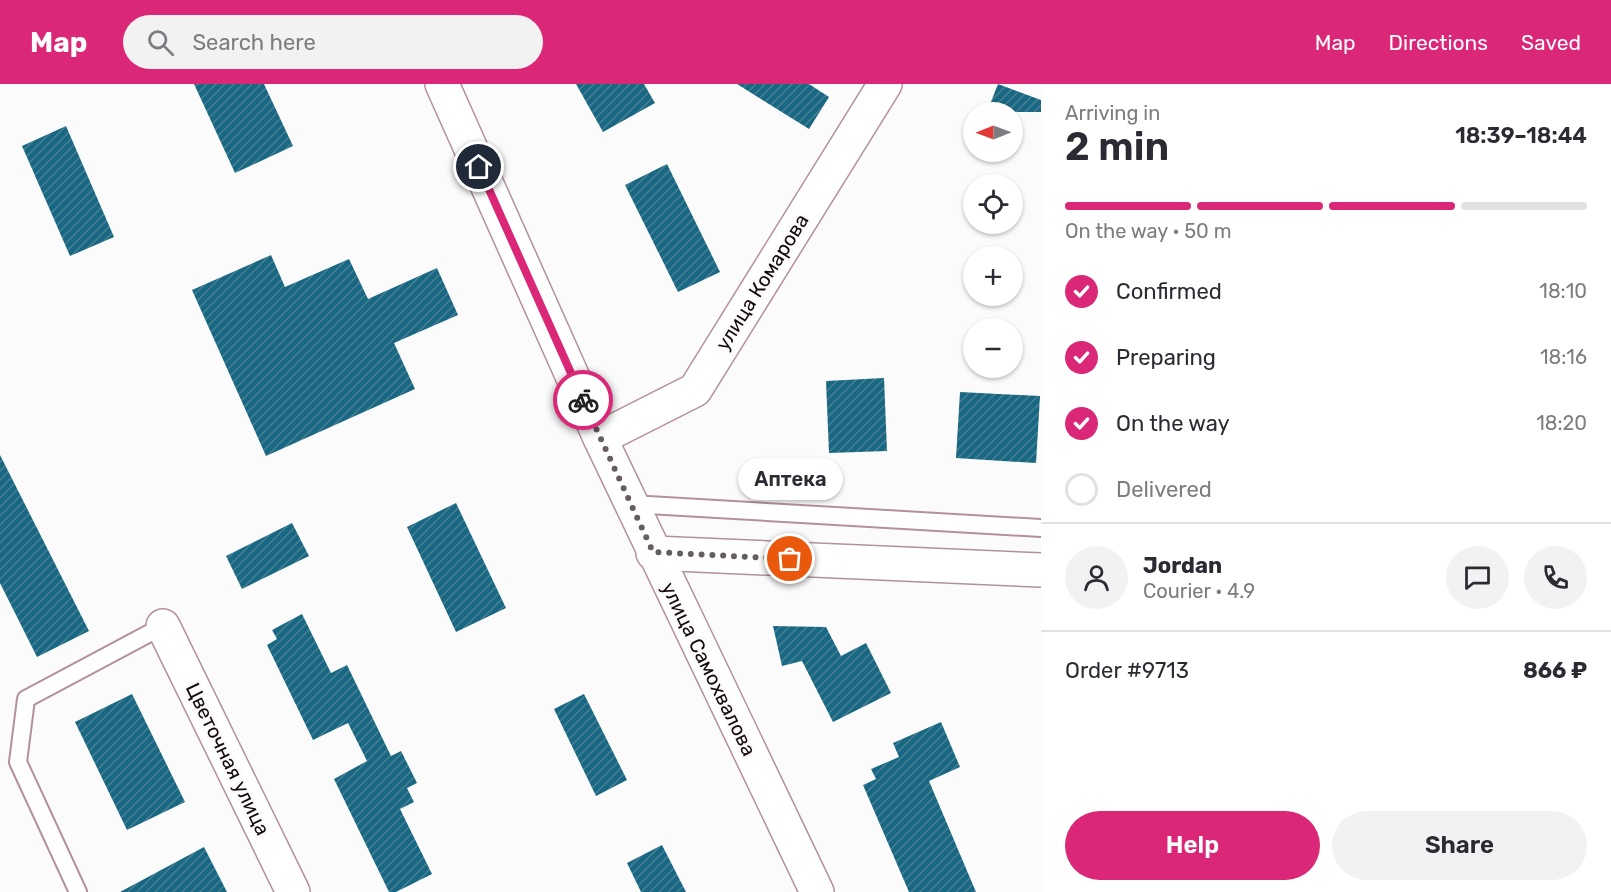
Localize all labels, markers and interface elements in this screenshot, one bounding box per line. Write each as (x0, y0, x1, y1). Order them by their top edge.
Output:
search box (123, 15, 543, 69)
text: Map (30, 26, 87, 59)
icon: search (144, 26, 177, 59)
text: Search here (192, 29, 316, 56)
text: Map (1315, 30, 1356, 55)
text: Directions (1389, 30, 1488, 55)
text: Saved (1521, 30, 1581, 55)
text: Arriving in (1065, 101, 1160, 125)
north arrow (963, 102, 1023, 162)
map controls (963, 102, 1023, 378)
text: 18:39–18:44 (1455, 122, 1587, 149)
text: 2 min (1065, 124, 1169, 170)
pin (453, 141, 504, 192)
icon: home (462, 150, 495, 183)
button: locate (963, 174, 1023, 234)
street label: улица Комарова (710, 209, 814, 355)
text: On the way · 50 m (1065, 219, 1232, 243)
button: + (963, 246, 1023, 306)
icon: check (1065, 275, 1098, 308)
text: Confirmed (1116, 278, 1222, 305)
text: 18:10 (1539, 279, 1587, 303)
button: − (963, 318, 1023, 378)
icon: check (1065, 341, 1098, 374)
text: Preparing (1116, 344, 1216, 371)
text: 18:16 (1540, 345, 1587, 369)
courier (553, 370, 613, 430)
icon: bike (567, 384, 600, 417)
icon: check (1065, 407, 1098, 440)
text: On the way (1116, 410, 1230, 437)
text: 18:20 (1536, 411, 1587, 435)
callout: Аптека (738, 457, 842, 499)
text: Аптека (754, 467, 827, 491)
text: Delivered (1116, 476, 1212, 503)
pin (764, 533, 815, 584)
icon: bag (773, 542, 806, 575)
button: person (1065, 546, 1128, 609)
button: chat (1446, 546, 1509, 609)
button: phone (1524, 546, 1587, 609)
text: Jordan (1143, 552, 1222, 579)
street label: улица Самохвалова (657, 578, 761, 760)
text: Courier · 4.9 (1143, 579, 1255, 603)
text: Order #9713 (1065, 657, 1189, 684)
text: 866 ₽ (1523, 657, 1587, 684)
street label: Цветочная улица (181, 679, 275, 839)
button: Help (1065, 811, 1320, 880)
button: Share (1332, 811, 1587, 880)

